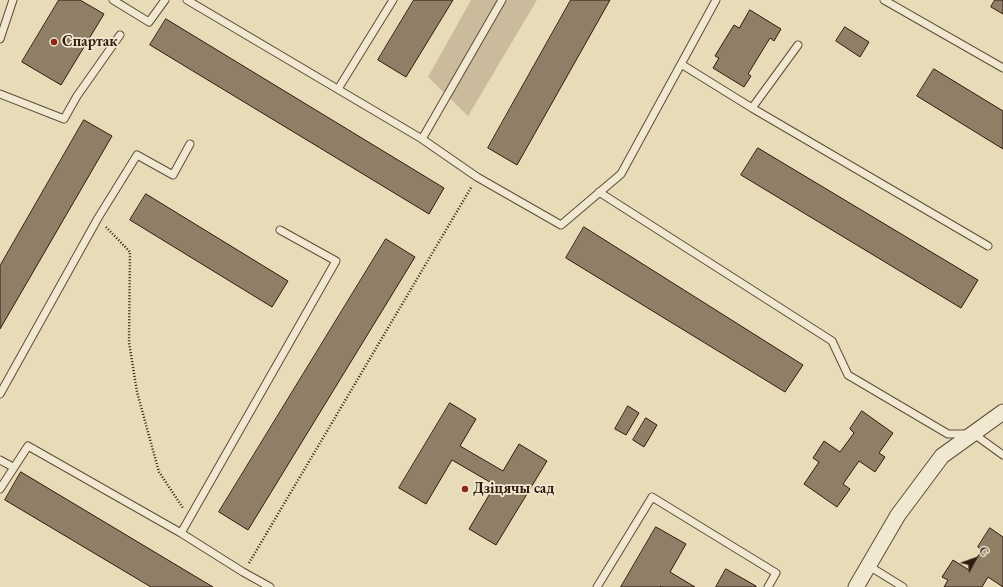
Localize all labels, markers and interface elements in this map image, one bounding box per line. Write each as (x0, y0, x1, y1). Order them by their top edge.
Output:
place label: Спартак (62, 33, 118, 51)
marker: Спартак (49, 37, 59, 47)
place label: Дзіцячы сад (473, 480, 554, 498)
marker: Дзіцячы сад (460, 484, 470, 494)
north arrow (955, 539, 995, 579)
text: С (976, 544, 992, 559)

